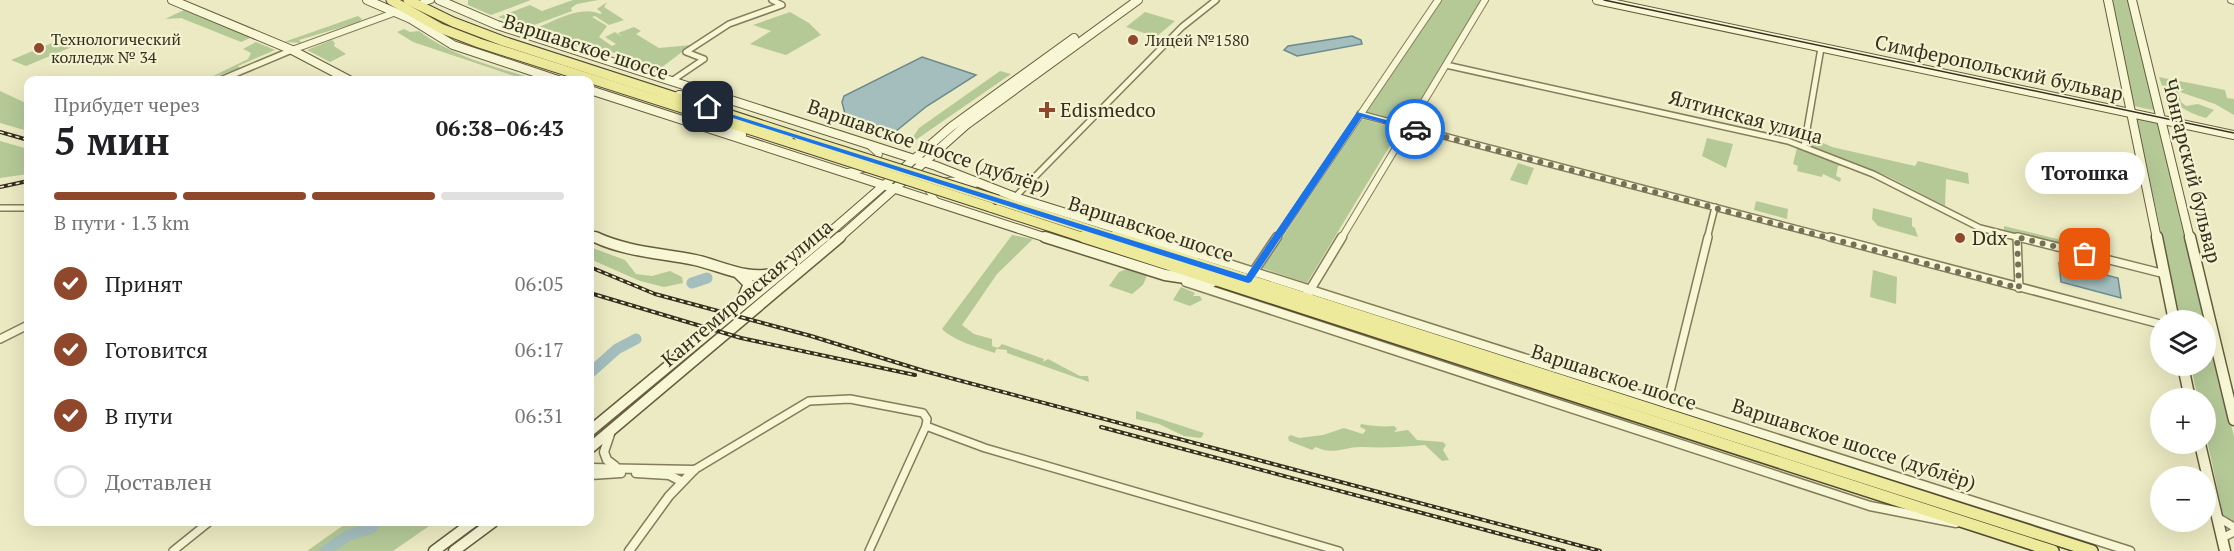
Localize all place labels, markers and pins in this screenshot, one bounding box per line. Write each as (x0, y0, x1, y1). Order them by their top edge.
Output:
place label: Технологический колледж № 34 (51, 28, 181, 68)
place label: Лицей №1580 (1144, 29, 1249, 51)
marker: Лицей №1580 (1126, 33, 1140, 47)
marker: Технологический колледж № 34 (32, 41, 46, 55)
pin (682, 81, 733, 132)
place label: Edismedco (1060, 96, 1156, 123)
marker: Edismedco (1038, 101, 1056, 119)
callout: Тотошка (2025, 152, 2145, 194)
place label: Ddx (1972, 224, 2008, 251)
pin (2059, 228, 2110, 279)
marker: Ddx (1953, 231, 1967, 245)

